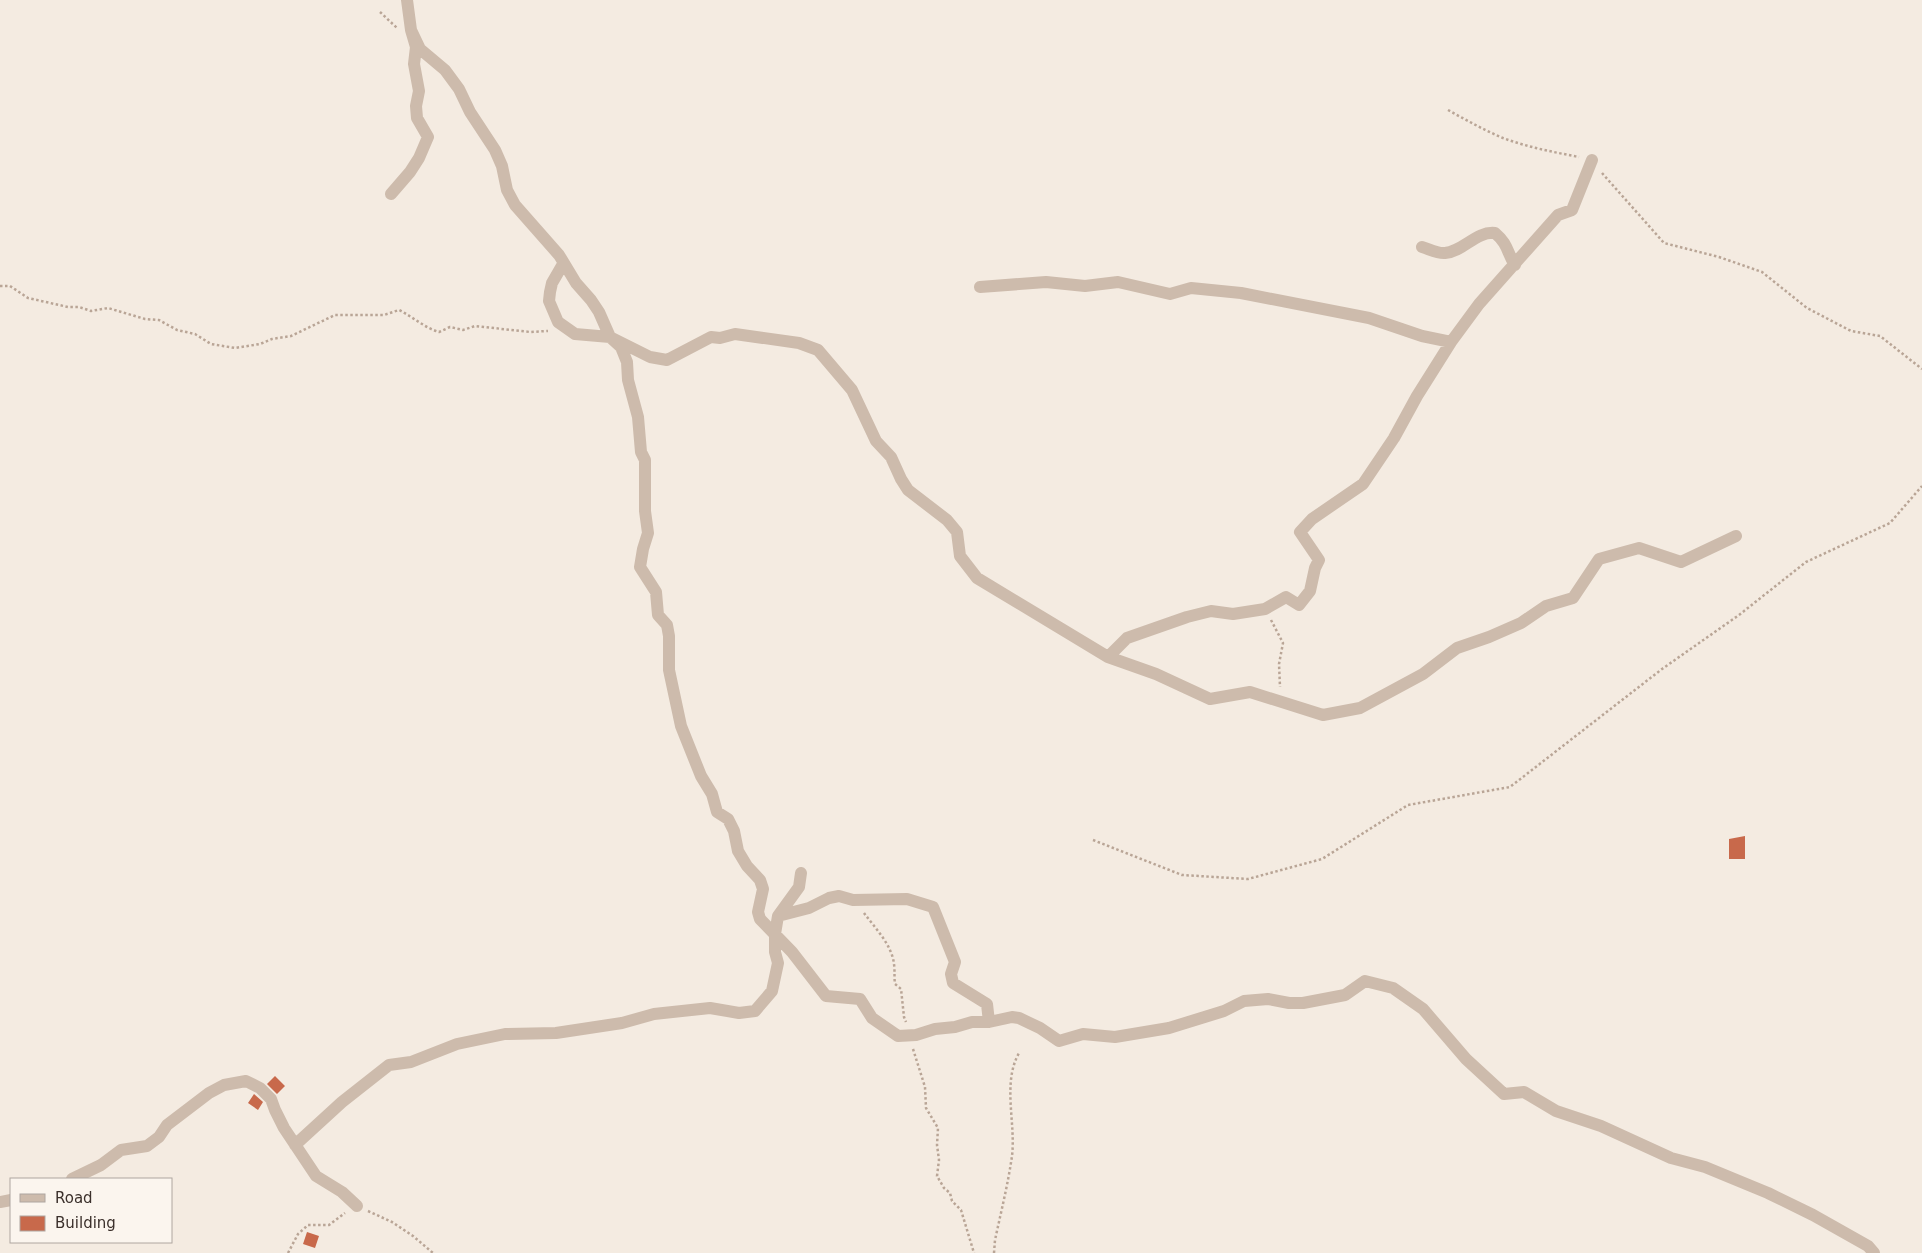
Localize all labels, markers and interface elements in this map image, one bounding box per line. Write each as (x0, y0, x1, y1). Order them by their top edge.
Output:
legend (10, 1178, 172, 1243)
text: Road (55, 1189, 93, 1207)
text: Building (55, 1214, 116, 1232)

